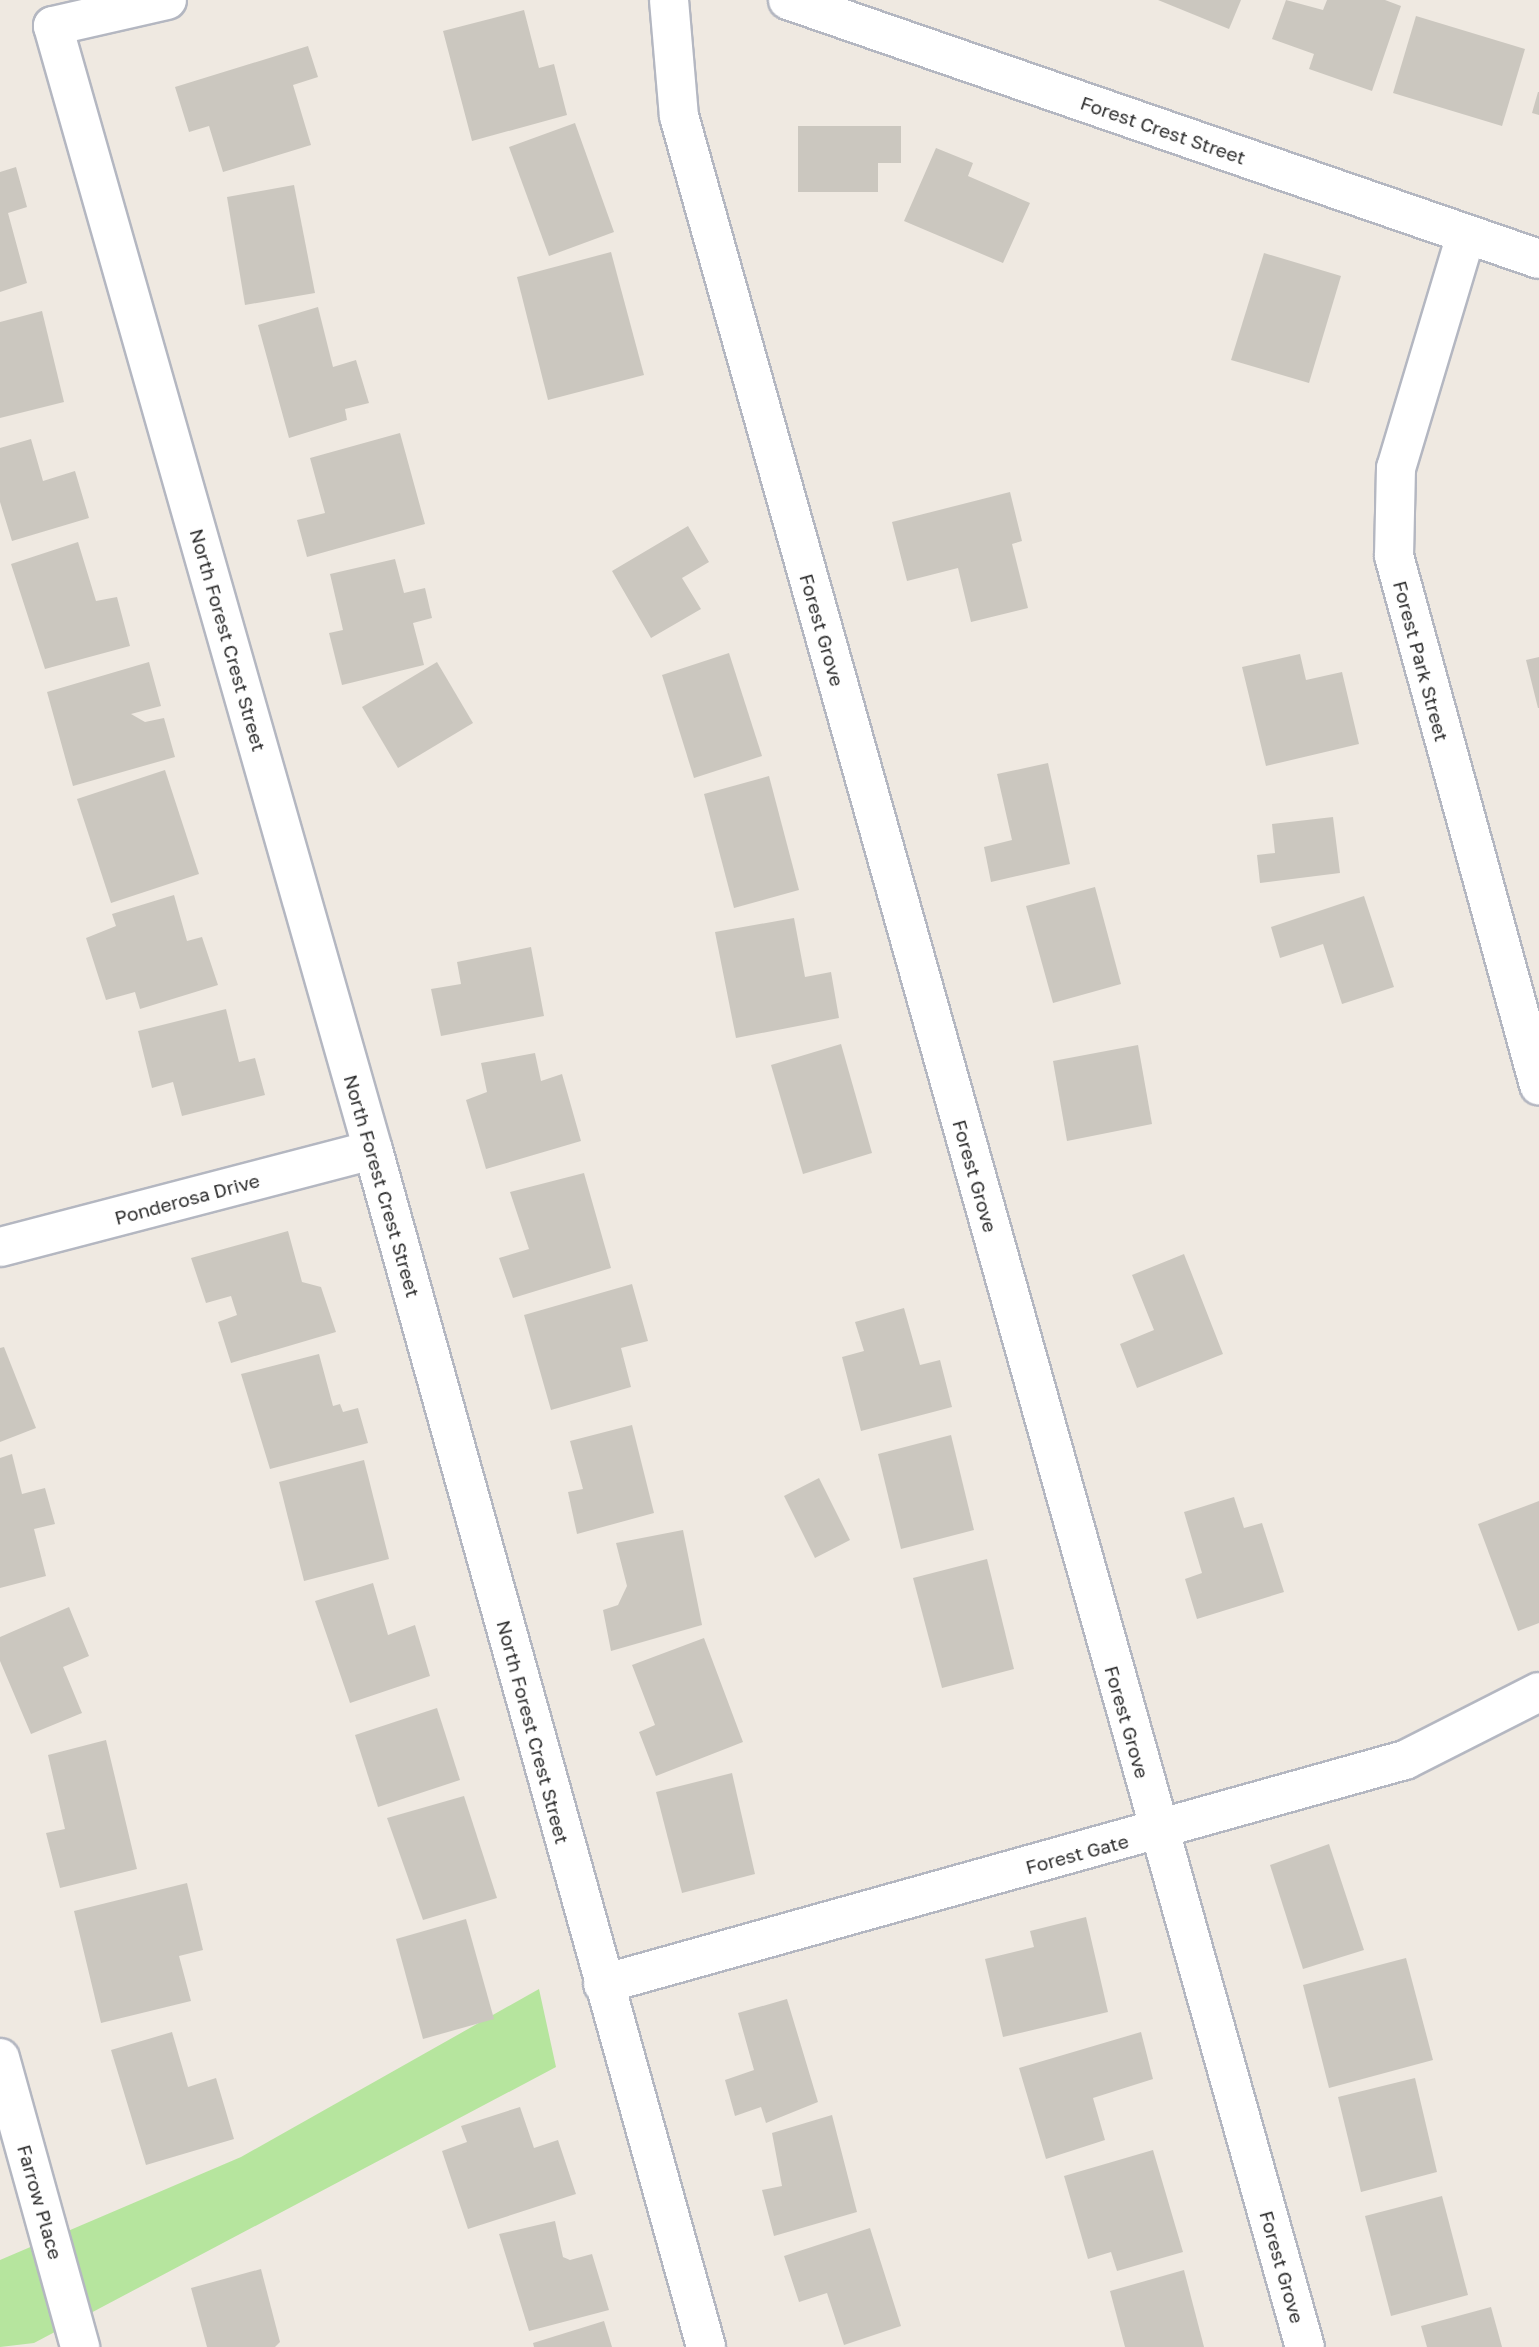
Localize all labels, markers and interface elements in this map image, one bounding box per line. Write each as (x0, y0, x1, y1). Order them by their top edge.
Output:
street label: Forest Crest Street (1078, 91, 1248, 169)
street label: North Forest Crest Street (185, 526, 271, 754)
street label: Forest Grove (795, 571, 849, 689)
street label: Forest Park Street (1389, 578, 1453, 744)
street label: North Forest Crest Street (339, 1072, 425, 1300)
street label: Forest Grove (948, 1117, 1002, 1235)
street label: Ponderosa Drive (112, 1169, 262, 1229)
street label: North Forest Crest Street (492, 1618, 574, 1846)
street label: Forest Grove (1100, 1663, 1154, 1781)
street label: Forest Gate (1023, 1829, 1131, 1879)
street label: Farrow Place (13, 2142, 67, 2262)
street label: Forest Grove (1255, 2208, 1309, 2326)

